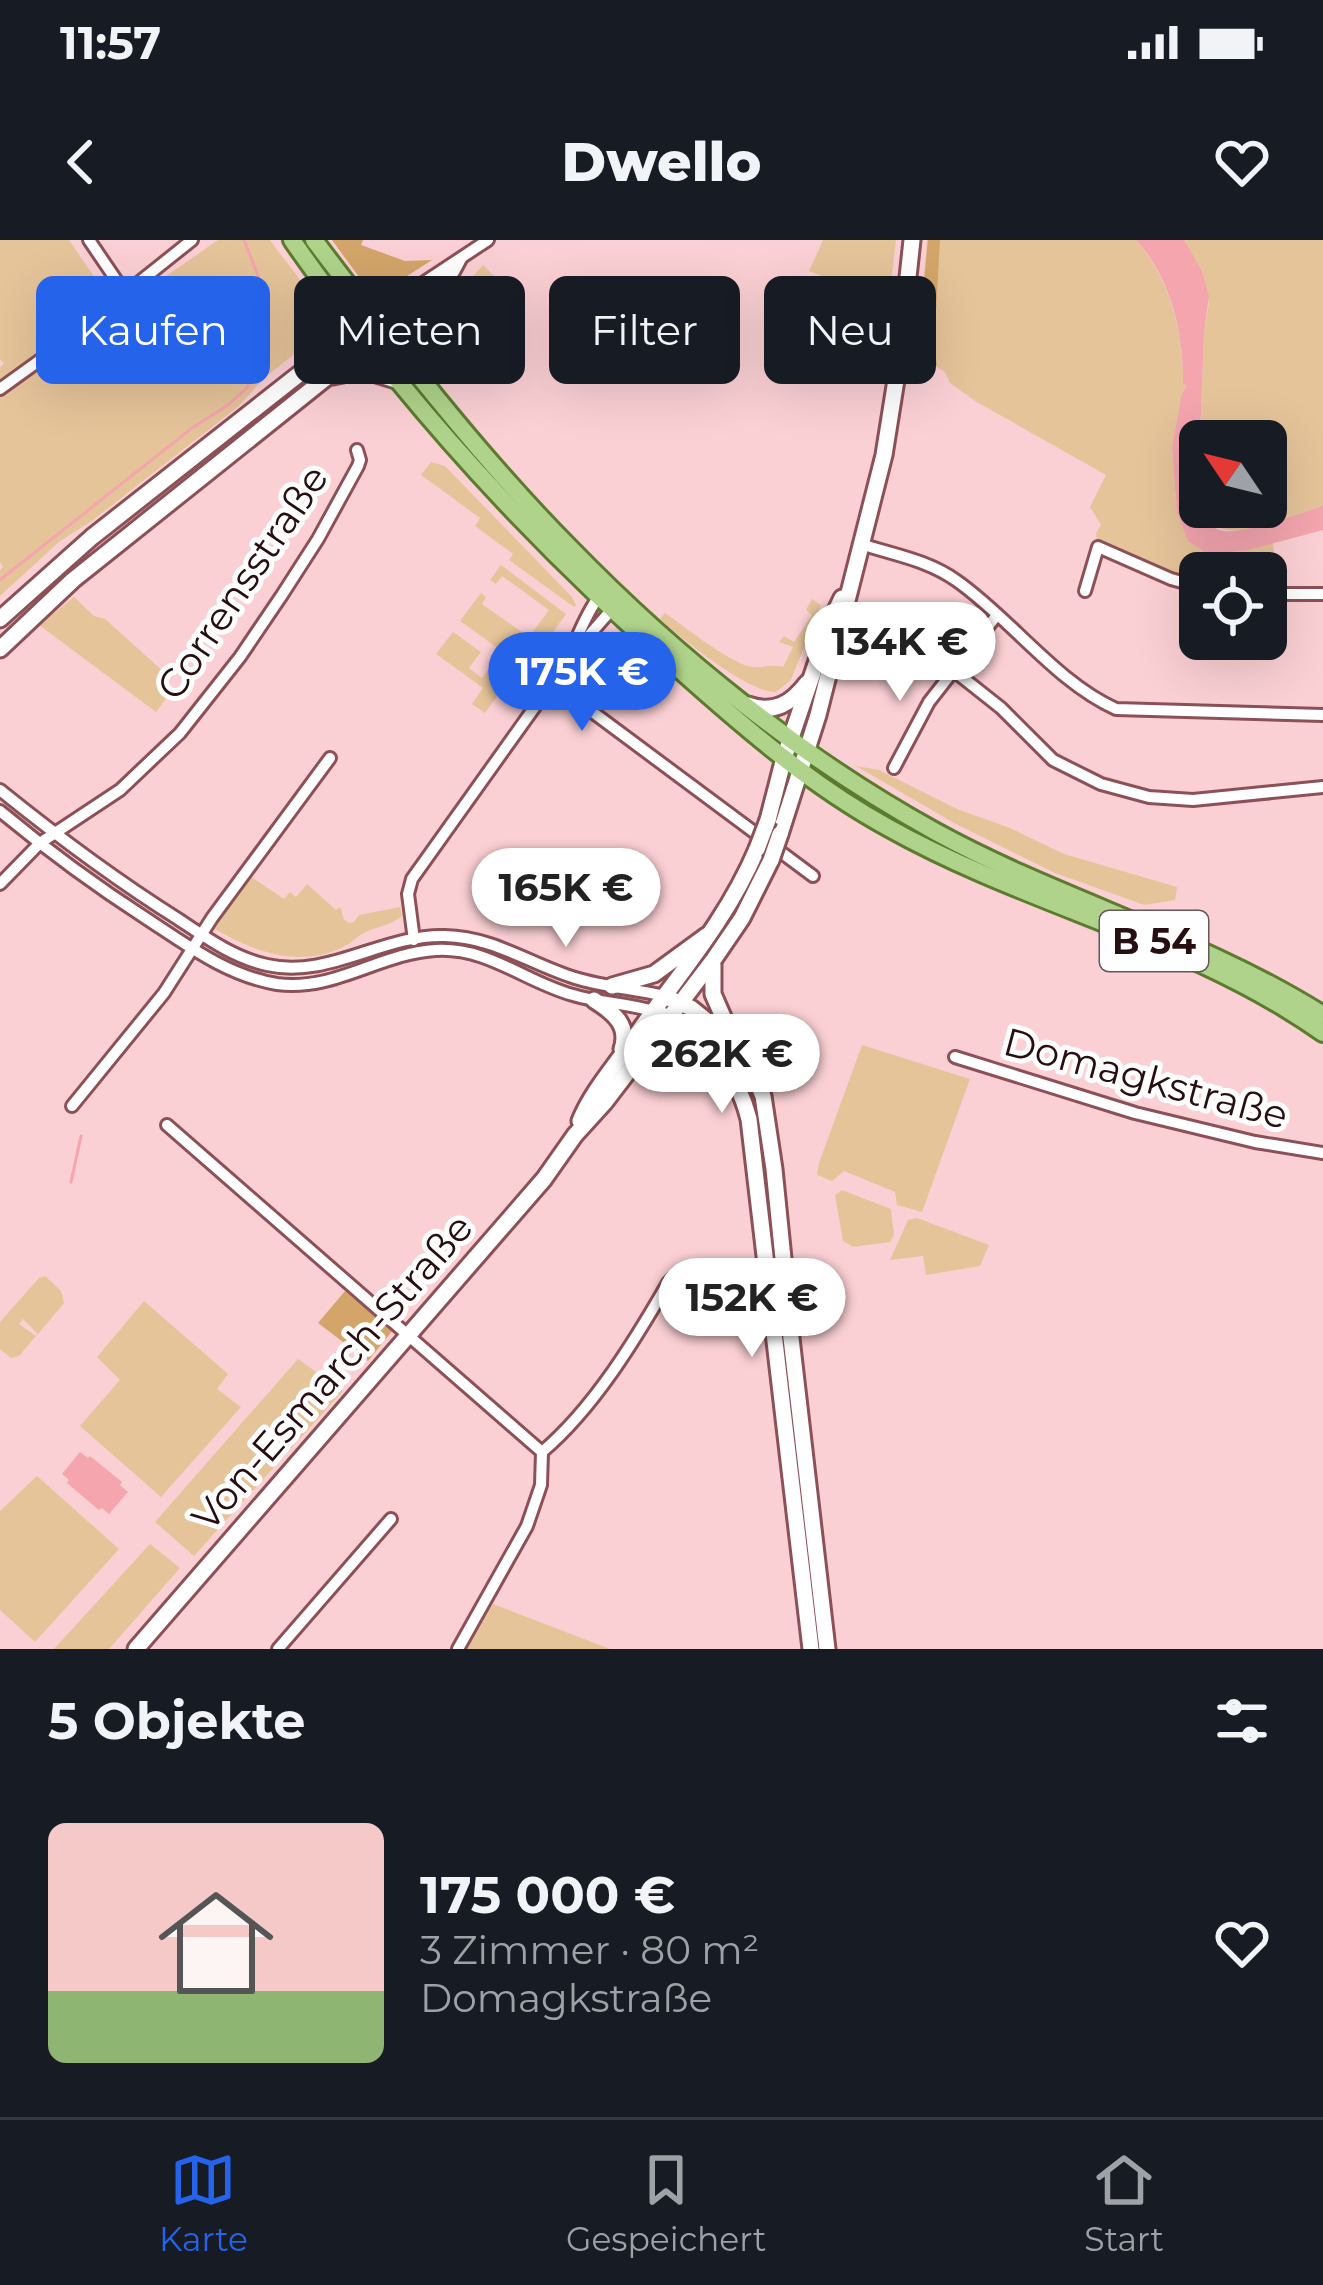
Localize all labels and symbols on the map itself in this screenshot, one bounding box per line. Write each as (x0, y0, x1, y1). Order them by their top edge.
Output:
north arrow (1179, 420, 1287, 528)
street label: Corrensstraße (146, 456, 338, 708)
pin: 134K € (802, 602, 998, 704)
pin: 175K € (484, 632, 680, 734)
pin: 165K € (468, 848, 664, 950)
road number: B 54 (1100, 911, 1208, 971)
pin: 262K € (624, 1014, 820, 1116)
street label: Domagkstraße (999, 1017, 1293, 1139)
street label: Von-Esmarch-Straße (181, 1204, 483, 1540)
pin: 152K € (654, 1258, 850, 1360)

